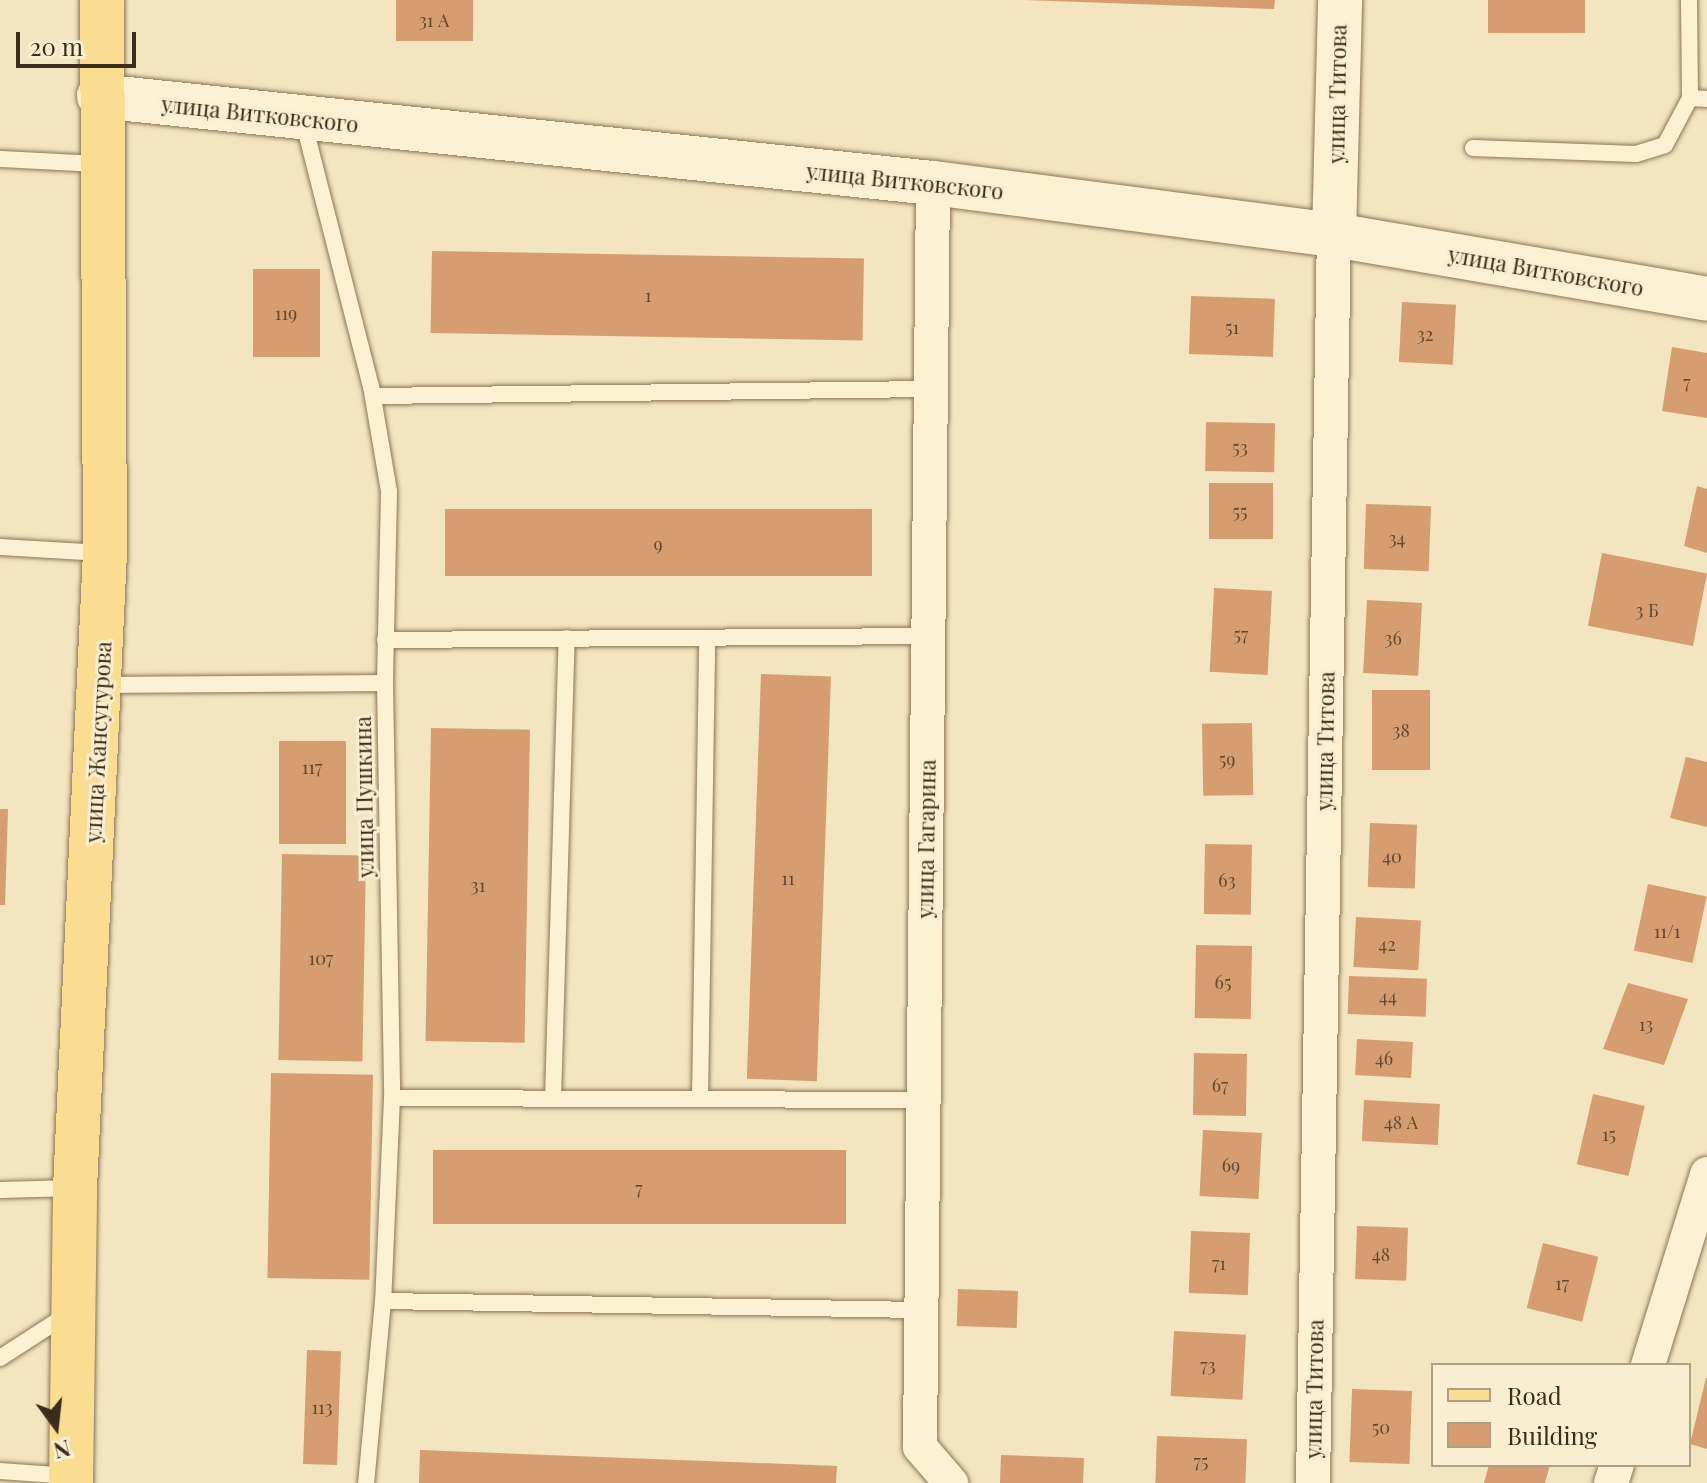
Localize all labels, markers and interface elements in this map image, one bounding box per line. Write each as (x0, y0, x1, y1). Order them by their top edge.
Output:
house number: 31 А (419, 9, 449, 31)
scale bar (20, 16, 140, 66)
street label: улица Титова (1323, 24, 1351, 164)
text: 20 m (30, 30, 83, 62)
street label: улица Витковского (160, 91, 360, 137)
street label: улица Витковского (805, 158, 1005, 204)
street label: улица Витковского (1446, 241, 1646, 301)
house number: 1 (645, 284, 651, 306)
house number: 119 (275, 302, 297, 324)
house number: 51 (1225, 316, 1239, 338)
house number: 32 (1417, 323, 1433, 345)
house number: 7 (1683, 371, 1691, 393)
house number: 53 (1232, 436, 1248, 458)
house number: 55 (1233, 500, 1247, 522)
house number: 34 (1388, 527, 1406, 549)
house number: 9 (653, 533, 663, 555)
house number: 3 Б (1635, 599, 1659, 621)
house number: 57 (1234, 623, 1248, 645)
house number: 36 (1384, 627, 1402, 649)
street label: улица Жансугурова (80, 641, 116, 843)
street label: улица Титова (1311, 671, 1339, 811)
street label: улица Пушкина (349, 716, 379, 878)
house number: 38 (1392, 719, 1410, 741)
house number: 59 (1219, 748, 1235, 770)
house number: 117 (302, 756, 322, 778)
street label: улица Гагарина (911, 759, 941, 919)
house number: 40 (1382, 845, 1402, 867)
house number: 11 (781, 867, 795, 889)
house number: 63 (1218, 869, 1236, 891)
house number: 31 (471, 874, 485, 896)
house number: 11/1 (1654, 920, 1680, 942)
house number: 42 (1378, 933, 1396, 955)
house number: 107 (309, 947, 333, 969)
house number: 65 (1215, 971, 1231, 993)
house number: 44 (1379, 985, 1397, 1007)
house number: 13 (1639, 1013, 1653, 1035)
house number: 46 (1375, 1047, 1393, 1069)
house number: 67 (1212, 1074, 1228, 1096)
house number: 48 А (1384, 1111, 1418, 1133)
house number: 15 (1602, 1123, 1616, 1145)
house number: 69 (1222, 1154, 1240, 1176)
house number: 7 (635, 1177, 643, 1199)
house number: 48 (1372, 1243, 1390, 1265)
house number: 71 (1212, 1252, 1226, 1274)
house number: 17 (1555, 1272, 1569, 1294)
street label: улица Титова (1300, 1319, 1328, 1459)
house number: 73 (1200, 1354, 1216, 1376)
legend (1431, 1363, 1691, 1467)
text: Road (1507, 1379, 1562, 1411)
north arrow (16, 1387, 96, 1467)
house number: 113 (311, 1396, 333, 1418)
house number: 50 (1372, 1416, 1390, 1438)
text: Building (1507, 1419, 1597, 1451)
text: N (51, 1434, 74, 1467)
house number: 75 (1194, 1450, 1208, 1472)

